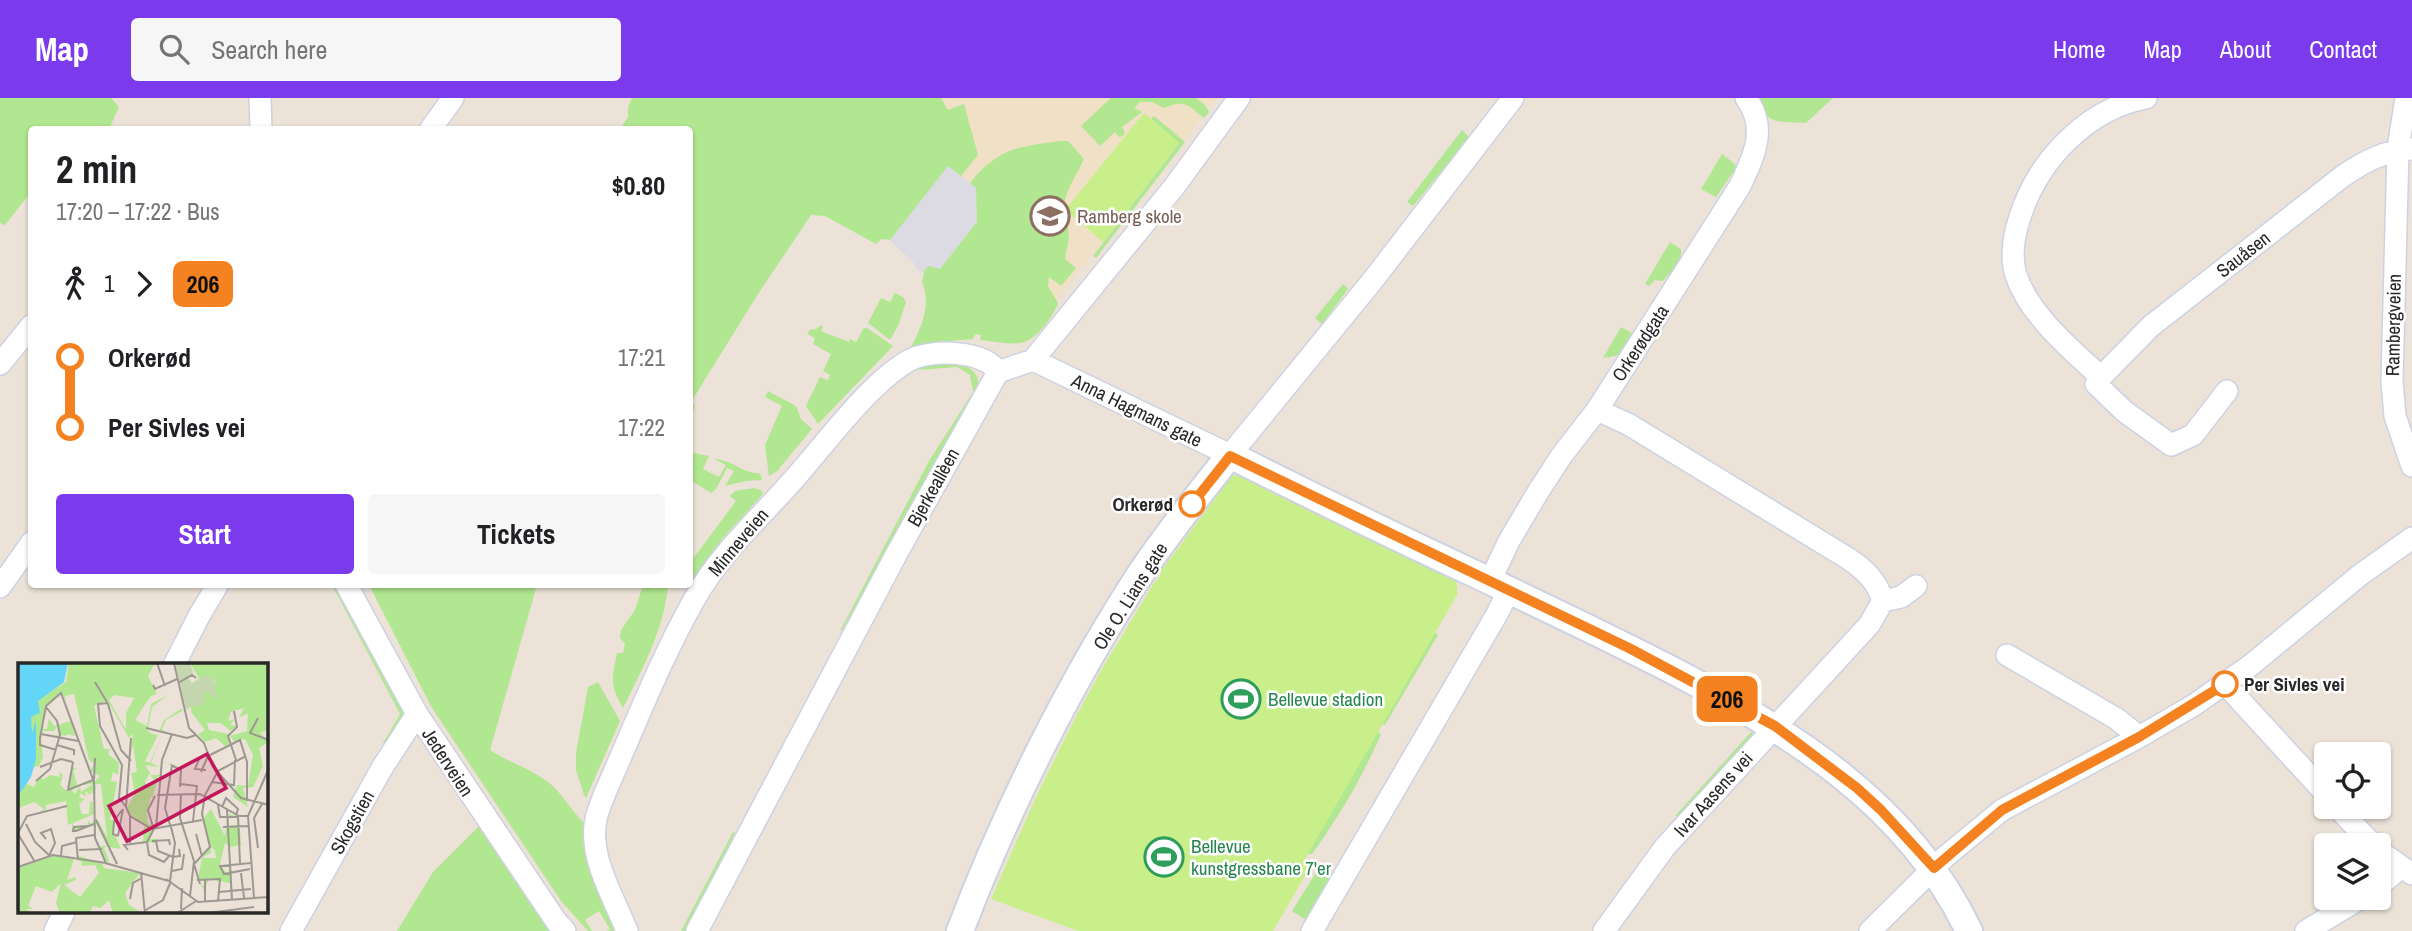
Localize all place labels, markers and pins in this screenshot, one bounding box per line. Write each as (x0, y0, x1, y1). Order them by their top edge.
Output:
school or university icon: Ramberg skole (1029, 195, 1071, 237)
place label: Ramberg skole (1077, 203, 1182, 229)
place label: Orkerød (1112, 491, 1173, 517)
marker: Orkerød (1179, 491, 1205, 517)
marker: Per Sivles vei (2212, 671, 2238, 697)
place label: Per Sivles vei (2244, 671, 2345, 697)
sports icon: Bellevue stadion (1220, 678, 1262, 720)
place label: Bellevue stadion (1268, 686, 1383, 712)
place label: Bellevue kunstgressbane 7'er (1191, 833, 1332, 881)
sports icon: Bellevue kunstgressbane 7'er (1143, 836, 1185, 878)

